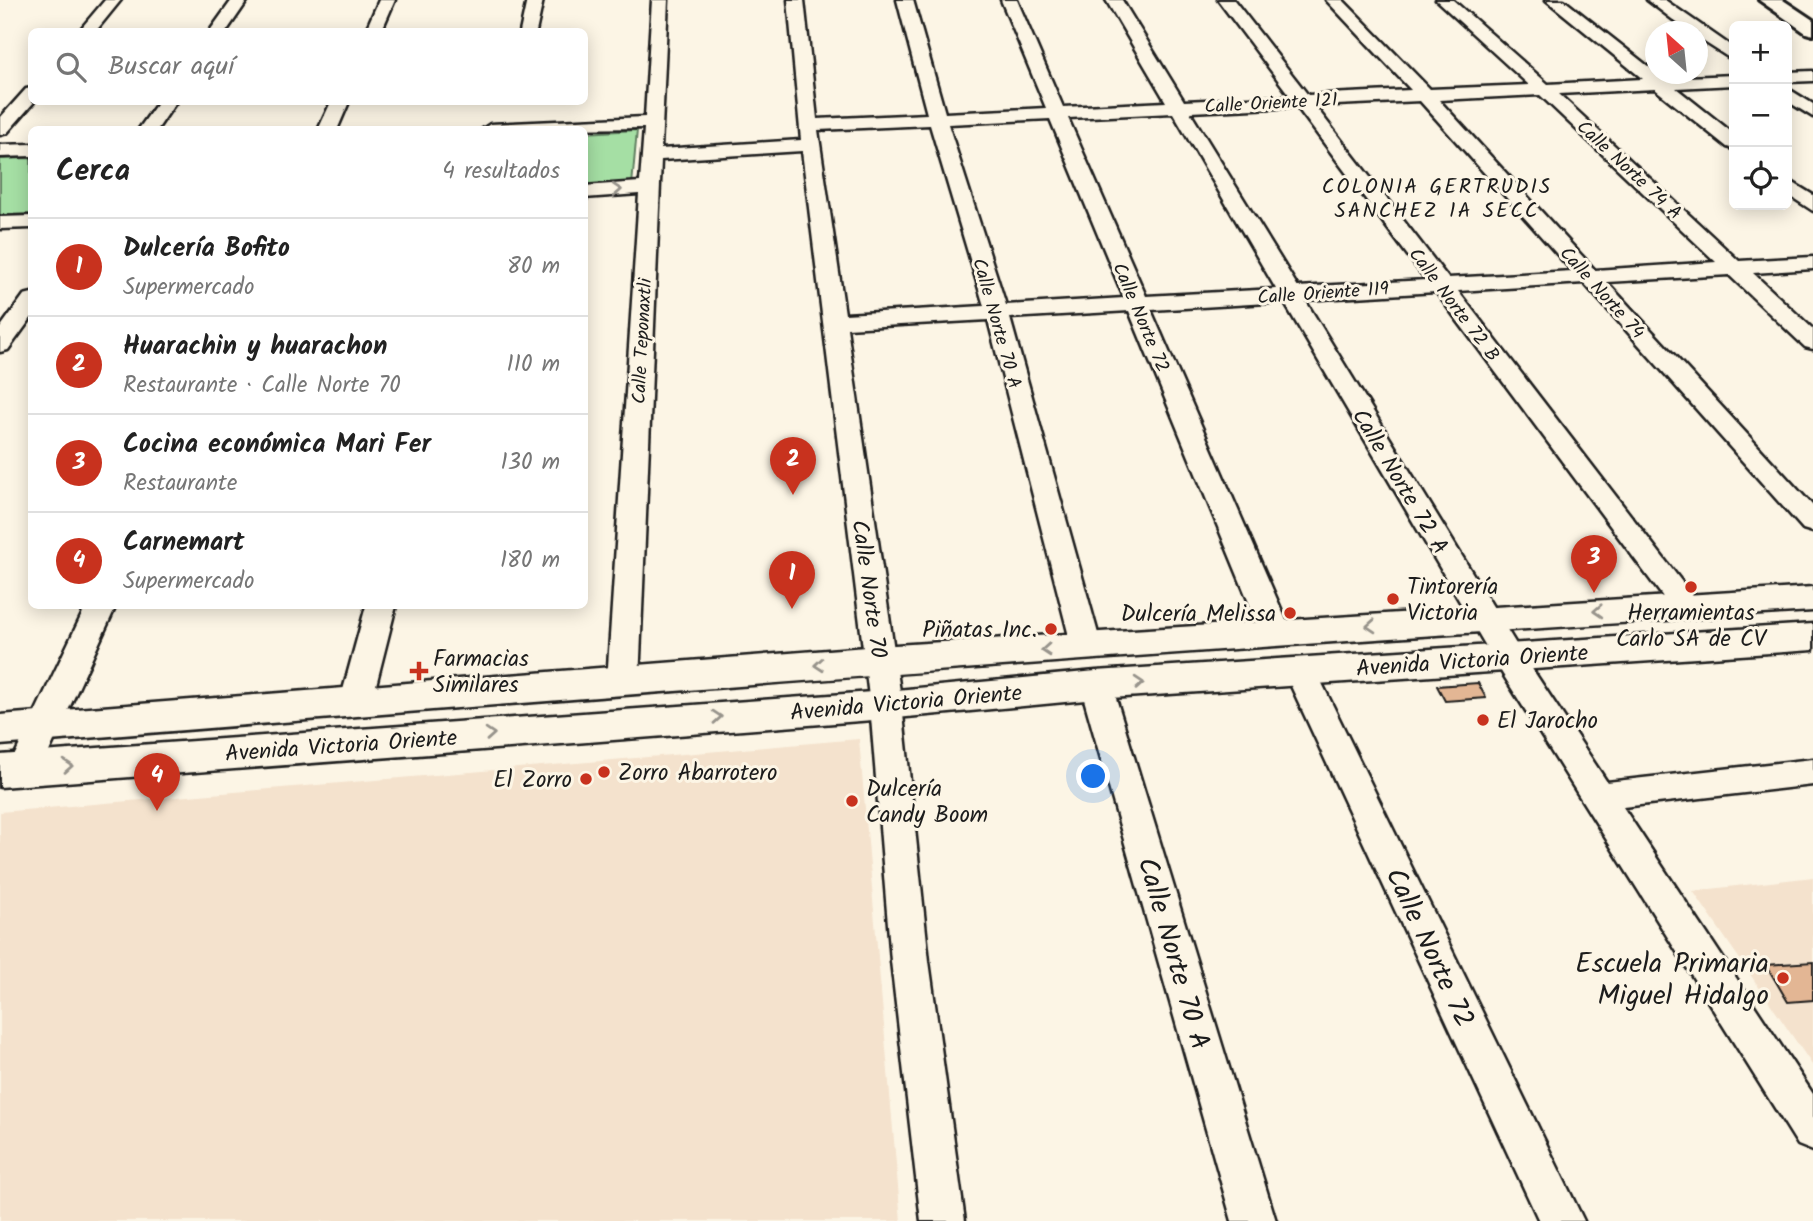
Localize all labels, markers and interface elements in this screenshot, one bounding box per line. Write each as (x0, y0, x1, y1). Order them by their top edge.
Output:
north arrow (1645, 21, 1708, 84)
map controls (1729, 21, 1792, 210)
button: + (1729, 21, 1792, 84)
search box (28, 28, 588, 105)
text: Buscar aquí (108, 46, 234, 88)
icon: search (52, 48, 90, 86)
button: − (1729, 84, 1792, 147)
street label: Calle Oriente 121 (1204, 86, 1339, 122)
street label: Calle Norte 74 A (1569, 113, 1688, 228)
button: locate (1729, 147, 1792, 210)
text: Cerca (56, 148, 130, 196)
text: 4 resultados (442, 154, 560, 190)
district label: COLONIA GERTRUDIS SANCHEZ 1A SECC (1322, 171, 1552, 228)
one-way arrow (611, 182, 622, 197)
text: Dulcería Bofito (123, 228, 290, 270)
street label: Calle Norte 74 (1551, 240, 1652, 347)
street label: Calle Norte 72 B (1400, 242, 1506, 369)
text: 1 (76, 249, 82, 285)
text: 80 m (507, 249, 560, 285)
street label: Calle Norte 70 A (963, 255, 1029, 392)
street label: Calle Norte 72 (1104, 258, 1177, 377)
text: Supermercado (123, 270, 254, 306)
street label: Calle Oriente 119 (1256, 274, 1390, 314)
street label: Calle Teponaxtli (625, 276, 661, 405)
text: Huarachin y huarachon (123, 326, 387, 368)
text: 2 (72, 347, 86, 383)
text: 110 m (507, 347, 560, 383)
text: Restaurante · Calle Norte 70 (123, 368, 401, 404)
street label: Calle Norte 72 A (1341, 402, 1457, 562)
text: Cocina económica Mari Fer (123, 424, 431, 466)
pin: 2 (770, 437, 816, 495)
text: 3 (73, 445, 85, 481)
text: 130 m (501, 445, 560, 481)
text: Restaurante (123, 466, 237, 502)
street label: Calle Norte 70 (840, 518, 896, 661)
text: Carnemart (123, 522, 245, 564)
pin: 3 (1571, 535, 1617, 593)
text: 4 (73, 543, 85, 579)
text: 180 m (500, 543, 560, 579)
pin: 1 (769, 551, 815, 609)
text: Supermercado (123, 564, 254, 600)
place label: Tintorería Victoria (1407, 570, 1498, 632)
marker: Herramientas Carlo SA de CV (1683, 579, 1699, 595)
marker: Tintorería Victoria (1385, 591, 1401, 607)
place label: Herramientas Carlo SA de CV (1616, 596, 1768, 658)
place label: Dulcería Melissa (1121, 597, 1276, 633)
one-way arrow (1592, 604, 1603, 619)
marker: Dulcería Melissa (1282, 605, 1298, 621)
place label: Piñatas Inc. (922, 613, 1037, 649)
one-way arrow (1365, 619, 1376, 634)
marker: Piñatas Inc. (1043, 621, 1059, 637)
street label: Avenida Victoria Oriente (1355, 636, 1589, 688)
place label: Farmacias Similares (433, 642, 529, 704)
one-way arrow (1041, 642, 1052, 657)
one-way arrow (814, 658, 825, 673)
marker: Farmacias Similares (411, 663, 427, 679)
street label: Avenida Victoria Oriente (789, 676, 1024, 732)
one-way arrow (1134, 676, 1145, 691)
place label: El Jarocho (1497, 704, 1598, 740)
one-way arrow (712, 710, 723, 725)
marker: El Jarocho (1475, 712, 1491, 728)
street label: Avenida Victoria Oriente (224, 721, 458, 773)
one-way arrow (485, 727, 496, 742)
pin: 4 (134, 753, 180, 811)
place label: Zorro Abarrotero (618, 756, 777, 792)
one-way arrow (63, 759, 74, 774)
your location (1076, 759, 1110, 793)
place label: El Zorro (493, 763, 572, 799)
marker: Zorro Abarrotero (596, 764, 612, 780)
marker: El Zorro (578, 771, 594, 787)
place label: Dulcería Candy Boom (866, 772, 988, 834)
marker: Dulcería Candy Boom (844, 793, 860, 809)
street label: Calle Norte 70 A (1124, 852, 1222, 1055)
street label: Calle Norte 72 (1372, 861, 1486, 1036)
place label: Escuela Primaria Miguel Hidalgo (1575, 942, 1769, 1019)
marker: Escuela Primaria Miguel Hidalgo (1775, 970, 1791, 986)

